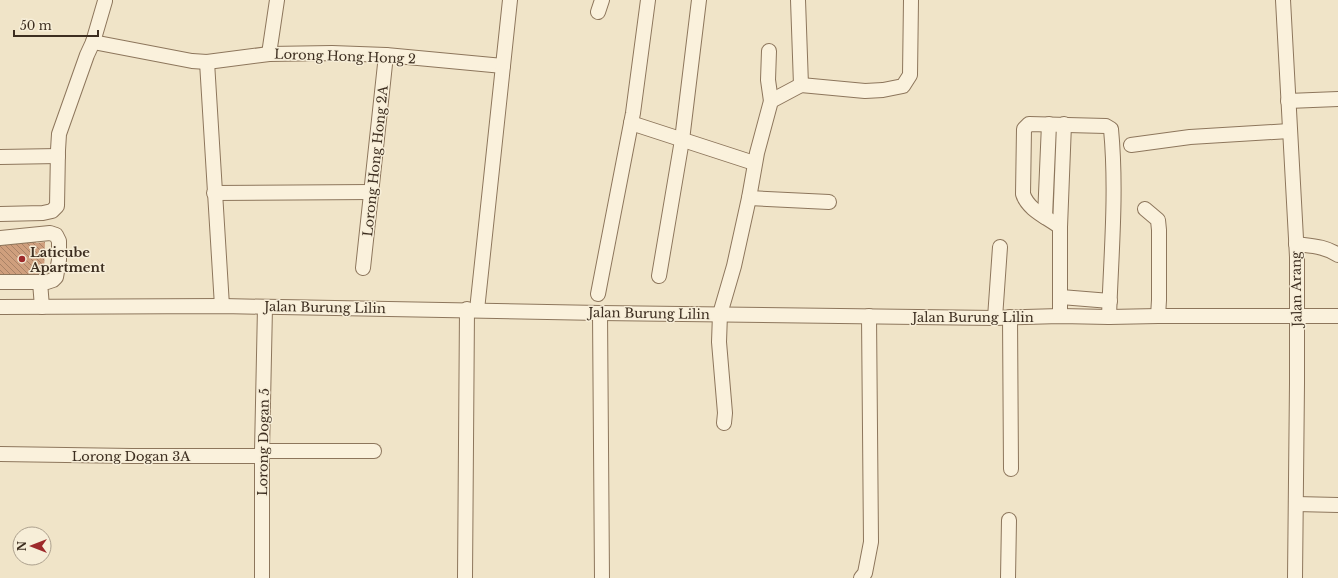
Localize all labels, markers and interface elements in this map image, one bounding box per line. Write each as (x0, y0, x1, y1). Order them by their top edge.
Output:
scale bar (14, 12, 98, 38)
text: 50 m (20, 18, 52, 33)
street label: Lorong Hong Hong 2 (274, 46, 416, 67)
street label: Lorong Hong Hong 2A (359, 84, 392, 237)
place label: Laticube Apartment (29, 244, 105, 276)
street label: Jalan Arang (1287, 251, 1306, 329)
marker: Laticube Apartment (17, 254, 27, 264)
street label: Jalan Burung Lilin (262, 298, 386, 317)
street label: Jalan Burung Lilin (586, 304, 710, 323)
street label: Jalan Burung Lilin (910, 309, 1034, 326)
street label: Lorong Dogan 5 (254, 388, 273, 496)
street label: Lorong Dogan 3A (72, 448, 191, 465)
north arrow (12, 526, 52, 566)
text: N (15, 540, 29, 551)

